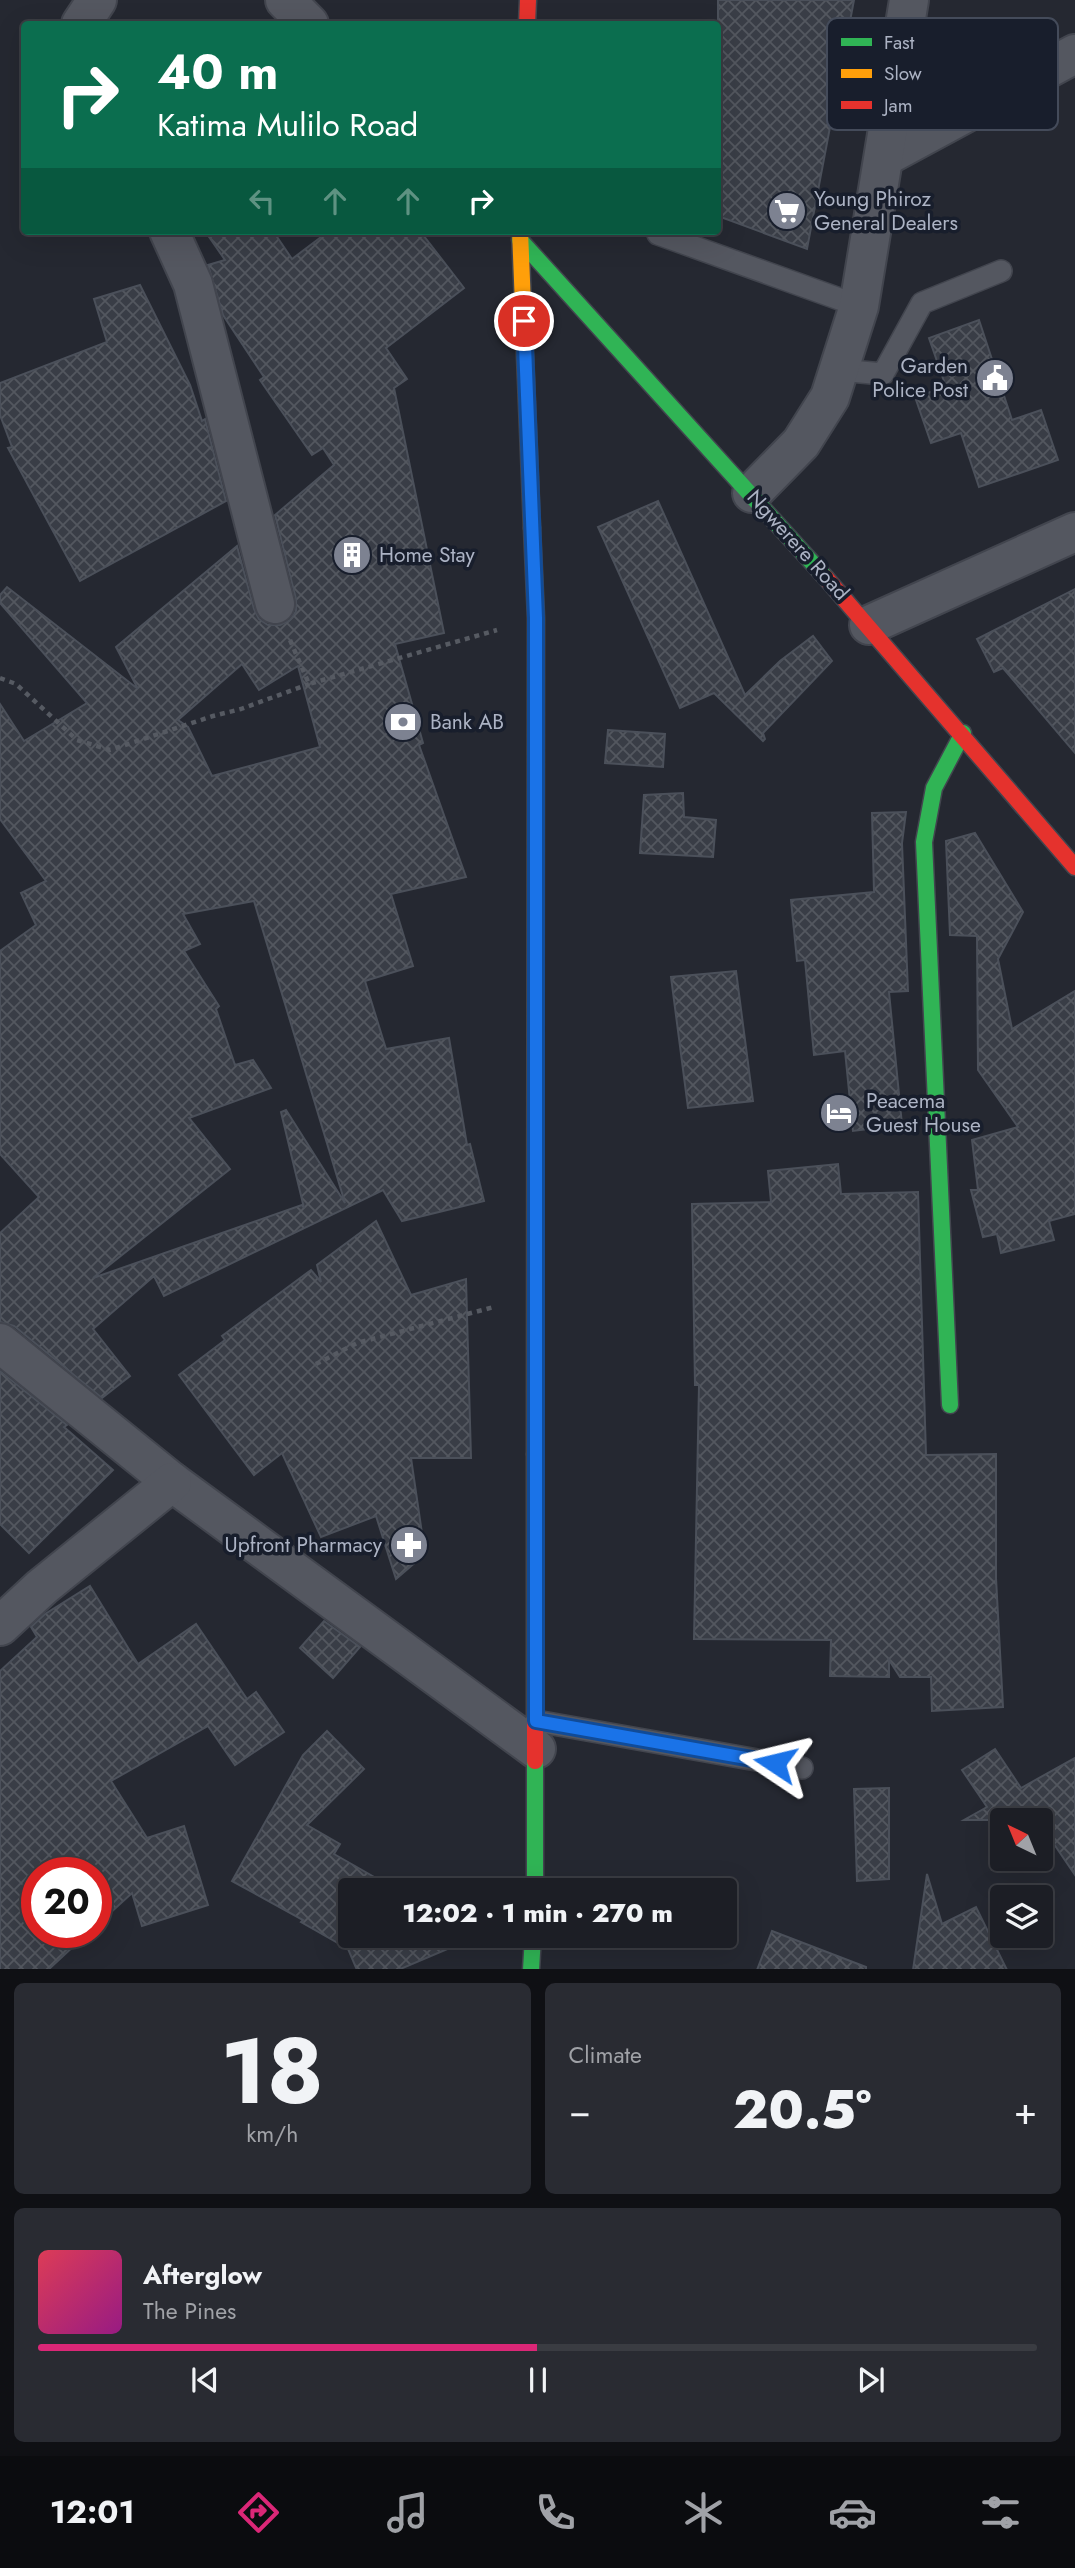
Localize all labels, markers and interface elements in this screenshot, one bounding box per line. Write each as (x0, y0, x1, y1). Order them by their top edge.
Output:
legend (827, 18, 1058, 130)
text: Fast (884, 29, 915, 56)
text: 40 m (157, 37, 279, 107)
icon: right (42, 49, 133, 140)
text: Slow (884, 60, 922, 87)
text: Jam (881, 92, 913, 119)
text: Katima Mulilo Road (157, 102, 418, 148)
icon: left (243, 182, 281, 220)
icon: ahead (316, 182, 354, 220)
icon: ahead (389, 182, 427, 220)
icon: right (462, 182, 500, 220)
place label: Young Phiroz General Dealers (814, 184, 958, 238)
supermarket icon: Young Phiroz General Dealers (766, 190, 808, 232)
pin (494, 291, 554, 351)
icon: arrive (505, 302, 543, 340)
place label: Garden Police Post (872, 351, 968, 405)
public building icon: Garden Police Post (974, 357, 1016, 399)
street label: Ngwerere Road (740, 483, 856, 607)
building icon: Home Stay (331, 534, 373, 576)
place label: Home Stay (379, 540, 476, 570)
bank icon: Bank AB (382, 701, 424, 743)
place label: Bank AB (430, 707, 504, 737)
place label: Peacema Guest House (866, 1086, 981, 1140)
hotel icon: Peacema Guest House (818, 1092, 860, 1134)
pharmacy icon: Upfront Pharmacy (388, 1524, 430, 1566)
place label: Upfront Pharmacy (225, 1530, 383, 1560)
position arrow (738, 1726, 812, 1800)
north arrow (990, 1808, 1054, 1871)
map controls (990, 1808, 1053, 1948)
speed limit sign: 20 (21, 1857, 112, 1948)
button: layers (990, 1885, 1053, 1948)
text: 12:02 · 1 min · 270 m (402, 1894, 673, 1932)
text: 18 (221, 2006, 324, 2137)
text: Climate (569, 2038, 642, 2072)
text: 20.5° (733, 2072, 872, 2148)
text: − (569, 2083, 591, 2138)
text: + (1014, 2083, 1037, 2138)
text: km/h (246, 2117, 298, 2151)
text: Afterglow (143, 2256, 262, 2294)
text: The Pines (143, 2294, 236, 2328)
icon: previous (186, 2361, 224, 2399)
icon: pause (519, 2361, 557, 2399)
icon: next (852, 2361, 890, 2399)
icon: directions (234, 2488, 283, 2537)
icon: music (383, 2488, 432, 2537)
icon: phone (531, 2488, 580, 2537)
icon: climate (679, 2488, 728, 2537)
icon: car (828, 2488, 877, 2537)
icon: filters (976, 2488, 1025, 2537)
text: 12:01 (50, 2489, 135, 2535)

